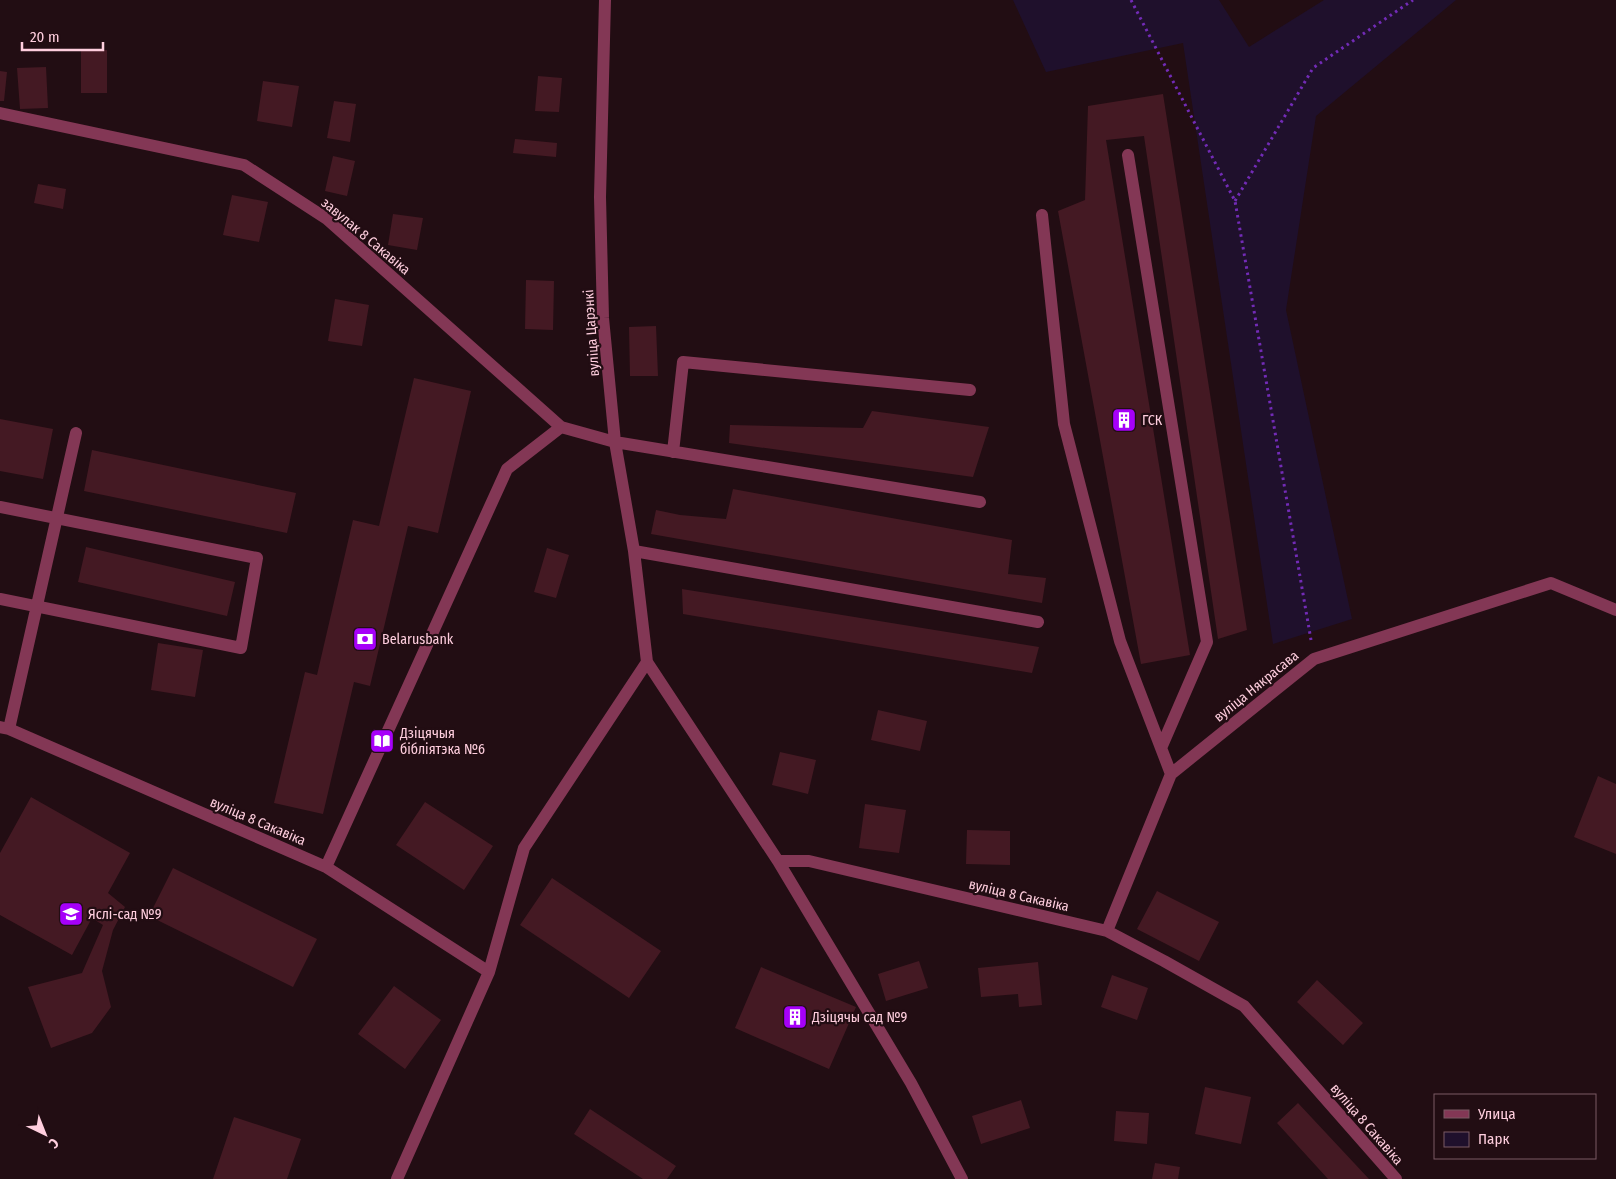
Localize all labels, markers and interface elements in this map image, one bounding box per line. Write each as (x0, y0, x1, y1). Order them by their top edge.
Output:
scale bar (22, 20, 104, 52)
text: 20 m (30, 28, 60, 46)
street label: завулак 8 Сакавіка (318, 194, 414, 279)
street label: вуліца Царэнкі (580, 289, 603, 377)
building icon: ГСК (1111, 407, 1137, 433)
place label: ГСК (1142, 412, 1163, 429)
bank icon: Belarusbank (352, 626, 378, 652)
place label: Belarusbank (382, 631, 454, 648)
street label: вуліца Някрасава (1211, 647, 1302, 726)
place label: Дзіцячыя бібліятэка №6 (399, 725, 485, 758)
library icon: Дзіцячыя бібліятэка №6 (369, 728, 395, 754)
street label: вуліца 8 Сакавіка (207, 794, 308, 849)
street label: вуліца 8 Сакавіка (967, 876, 1071, 915)
school or university icon: Яслі-сад №9 (58, 901, 84, 927)
place label: Яслі-сад №9 (88, 906, 162, 923)
building icon: Дзіцячы сад №9 (782, 1004, 808, 1030)
place label: Дзіцячы сад №9 (811, 1009, 908, 1026)
street label: вуліца 8 Сакавіка (1327, 1080, 1407, 1169)
legend (1434, 1094, 1596, 1159)
text: Улица (1477, 1105, 1516, 1123)
north arrow (20, 1109, 70, 1159)
text: Парк (1478, 1130, 1509, 1148)
text: С (45, 1134, 62, 1152)

